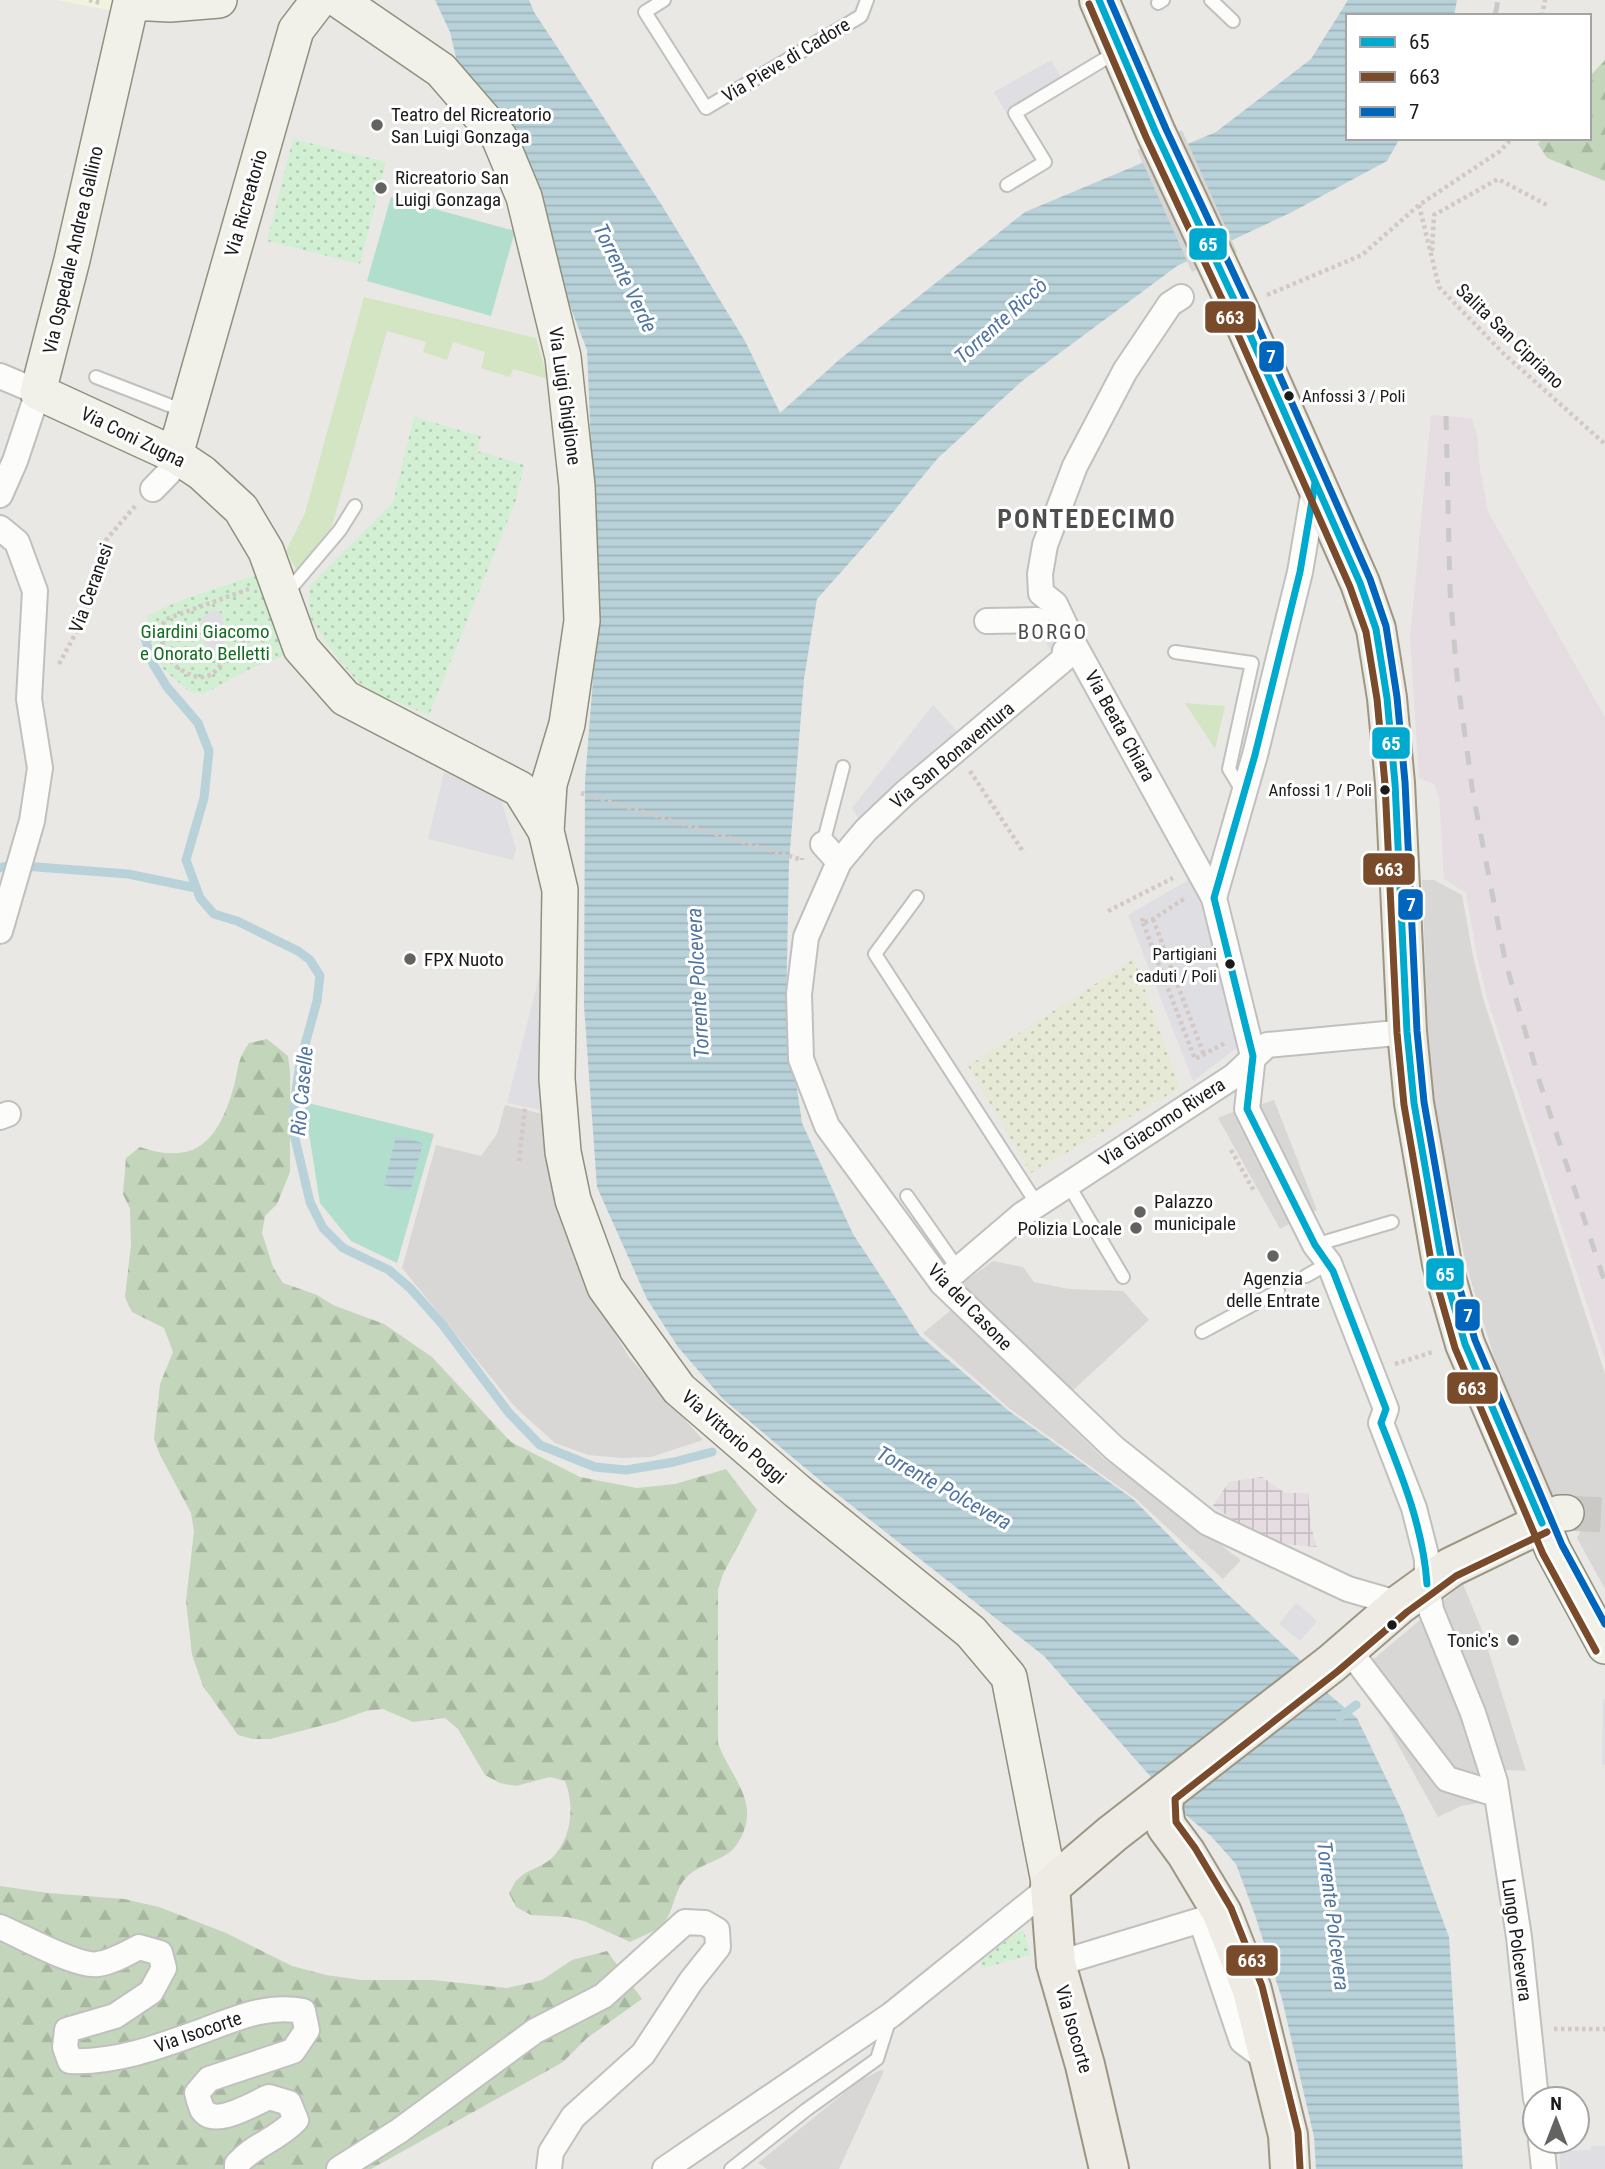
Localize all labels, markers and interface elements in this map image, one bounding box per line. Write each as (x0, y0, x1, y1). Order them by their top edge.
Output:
street label: Via Pieve di Cadore (718, 13, 854, 107)
legend (1346, 14, 1591, 140)
text: 65 (1409, 30, 1430, 54)
text: 663 (1409, 65, 1440, 89)
text: 7 (1409, 100, 1419, 124)
place label: Teatro del Ricreatorio San Luigi Gonzaga (391, 103, 552, 148)
marker: Teatro del Ricreatorio San Luigi Gonzaga (369, 117, 385, 133)
street label: Via Ospedale Andrea Gallino (38, 144, 108, 356)
street label: Via Ricreatorio (220, 147, 272, 259)
place label: Ricreatorio San Luigi Gonzaga (395, 166, 509, 211)
marker: Ricreatorio San Luigi Gonzaga (373, 180, 389, 196)
water label: Torrente Verde (588, 220, 662, 336)
line badge: 65 (1188, 227, 1228, 261)
text: 65 (1198, 233, 1218, 256)
water label: Torrente Riccò (950, 273, 1052, 369)
street label: Salita San Cipriano (1451, 278, 1569, 394)
line badge: 663 (1204, 300, 1257, 334)
text: 663 (1216, 306, 1244, 329)
street label: Via Luigi Ghiglione (544, 325, 586, 467)
line badge: 7 (1258, 340, 1285, 373)
text: 7 (1266, 345, 1276, 368)
place label: Anfossi 3 / Poli (1302, 386, 1405, 406)
marker: Anfossi 3 / Poli (1282, 389, 1296, 403)
street label: Via Coni Zugna (77, 402, 189, 472)
district label: PONTEDECIMO (997, 504, 1177, 534)
street label: Via Ceranesi (64, 540, 118, 636)
park label: Giardini Giacomo e Onorato Belletti (140, 620, 270, 665)
district label: BORGO (1018, 620, 1088, 644)
street label: Via Beata Chiara (1080, 666, 1160, 786)
street label: Via San Bonaventura (885, 697, 1019, 813)
line badge: 65 (1371, 726, 1411, 760)
text: 65 (1381, 732, 1401, 755)
place label: Anfossi 1 / Poli (1269, 780, 1372, 800)
marker: Anfossi 1 / Poli (1378, 783, 1392, 797)
line badge: 663 (1362, 852, 1416, 886)
text: 663 (1375, 858, 1403, 881)
line badge: 7 (1397, 888, 1424, 921)
text: 7 (1406, 893, 1416, 916)
water label: Torrente Polcevera (682, 907, 714, 1059)
place label: Partigiani caduti / Poli (1136, 944, 1217, 986)
place label: FPX Nuoto (424, 948, 504, 971)
marker: FPX Nuoto (402, 951, 418, 967)
marker: Partigiani caduti / Poli (1223, 957, 1237, 971)
water label: Rio Caselle (286, 1045, 318, 1137)
street label: Via Giacomo Rivera (1095, 1073, 1229, 1171)
place label: Palazzo municipale (1154, 1190, 1236, 1235)
marker: Palazzo municipale (1132, 1204, 1148, 1220)
place label: Polizia Locale (1017, 1217, 1122, 1240)
marker: Polizia Locale (1128, 1220, 1144, 1236)
marker: Agenzia delle Entrate (1265, 1248, 1281, 1264)
line badge: 65 (1425, 1257, 1465, 1291)
street label: Via del Casone (923, 1259, 1017, 1355)
text: 65 (1435, 1263, 1455, 1286)
place label: Agenzia delle Entrate (1226, 1267, 1320, 1312)
line badge: 7 (1454, 1298, 1481, 1332)
text: 7 (1463, 1304, 1473, 1327)
line badge: 663 (1446, 1371, 1499, 1405)
text: 663 (1458, 1377, 1486, 1400)
street label: Via Vittorio Poggi (677, 1385, 791, 1489)
water label: Torrente Polcevera (872, 1441, 1016, 1535)
unlabelled marker (1385, 1618, 1399, 1632)
place label: Tonic's (1447, 1629, 1499, 1652)
marker: Tonic's (1505, 1632, 1521, 1648)
water label: Torrente Polcevera (1312, 1840, 1354, 1992)
street label: Lungo Polcevera (1497, 1877, 1537, 2003)
line badge: 663 (1225, 1944, 1279, 1977)
text: 663 (1238, 1949, 1266, 1972)
street label: Via Isocorte (1050, 1982, 1098, 2076)
street label: Via Isocorte (151, 2006, 245, 2058)
north arrow (1521, 2085, 1591, 2155)
text: N (1550, 2092, 1562, 2115)

